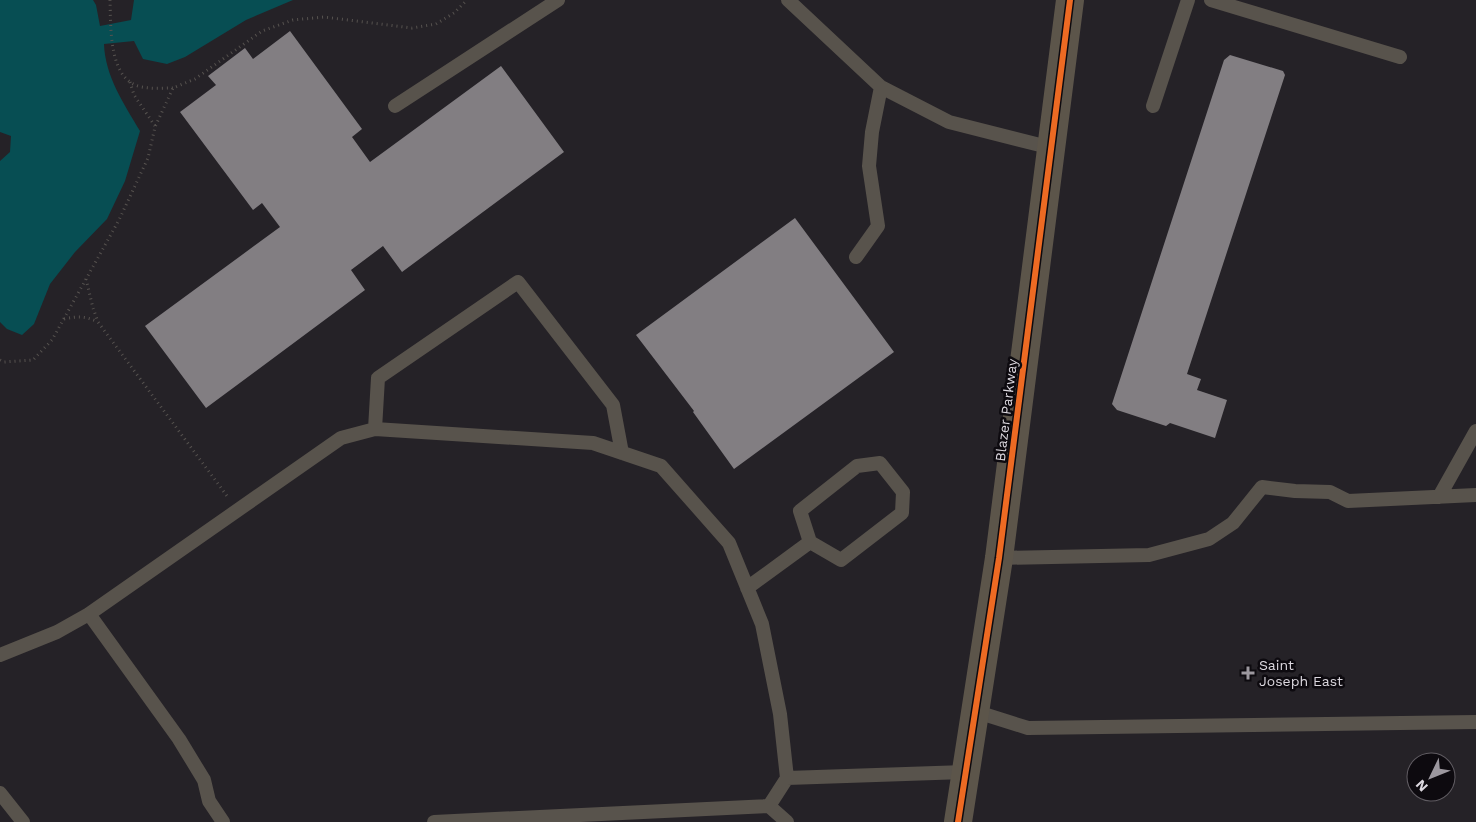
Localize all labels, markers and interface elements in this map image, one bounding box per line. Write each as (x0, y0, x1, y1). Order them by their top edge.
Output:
street label: Blazer Parkway (992, 357, 1020, 462)
place label: Saint Joseph East (1259, 657, 1343, 689)
marker: Saint Joseph East (1241, 666, 1255, 680)
north arrow (1406, 752, 1456, 802)
text: N (1412, 777, 1431, 795)

